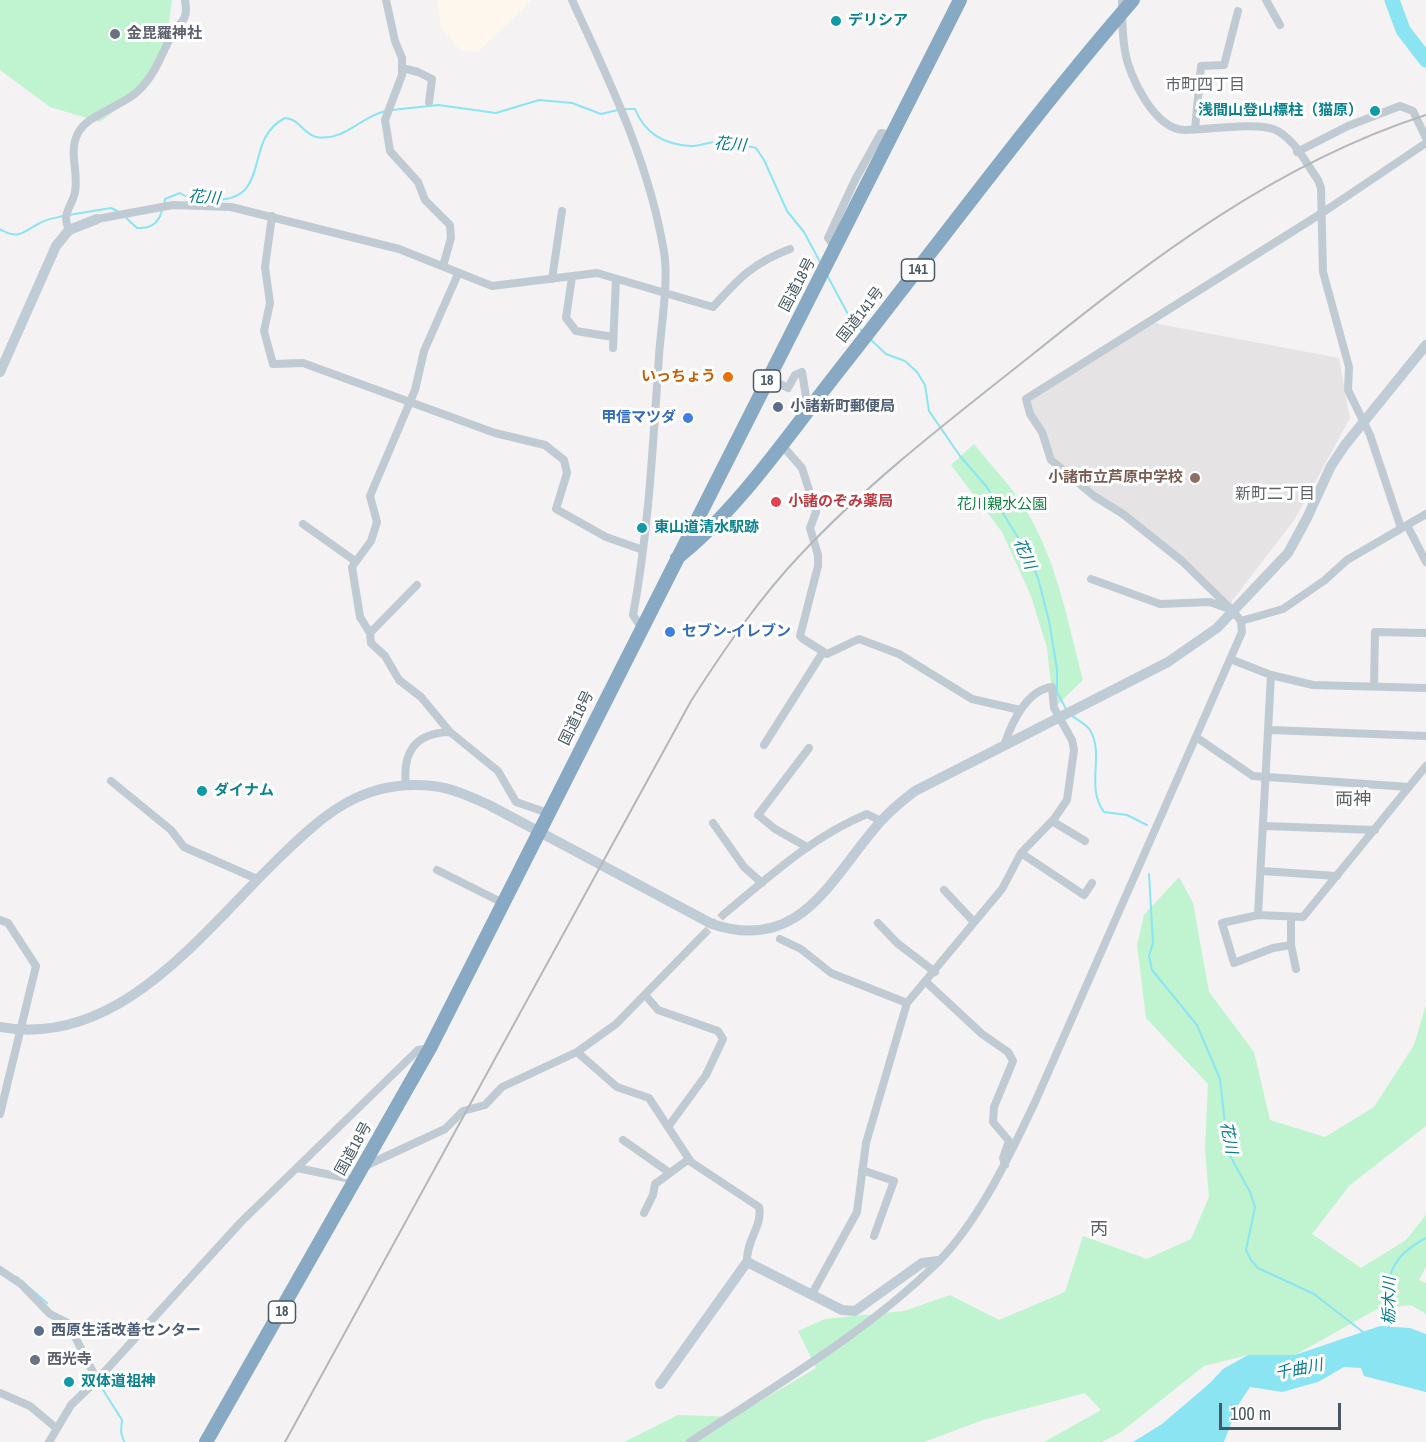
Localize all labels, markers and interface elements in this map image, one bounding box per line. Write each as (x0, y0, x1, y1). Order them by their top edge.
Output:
place label: デリシア (848, 12, 908, 30)
marker: デリシア (829, 14, 843, 28)
place label: 金毘羅神社 (127, 25, 202, 43)
marker: 金毘羅神社 (108, 27, 122, 41)
district label: 市町四丁目 (1165, 76, 1245, 96)
place label: 浅間山登山標柱（猫原） (1198, 102, 1363, 120)
marker: 浅間山登山標柱（猫原） (1368, 104, 1382, 118)
water label: 花川 (713, 134, 747, 156)
water label: 花川 (187, 187, 221, 209)
street label: 国道18号 (776, 255, 820, 315)
road number: 141 (902, 259, 934, 281)
street label: 国道141号 (834, 284, 888, 346)
place label: いっちょう (641, 368, 716, 386)
marker: いっちょう (721, 370, 735, 384)
road number: 18 (754, 370, 780, 392)
place label: 小諸新町郵便局 (790, 398, 895, 416)
marker: 小諸新町郵便局 (771, 400, 785, 414)
place label: 甲信マツダ (601, 409, 676, 427)
marker: 甲信マツダ (681, 411, 695, 425)
place label: 小諸市立芦原中学校 (1048, 469, 1183, 487)
marker: 小諸市立芦原中学校 (1188, 471, 1202, 485)
district label: 新町二丁目 (1235, 485, 1315, 505)
place label: 小諸のぞみ薬局 (788, 493, 893, 511)
marker: 小諸のぞみ薬局 (769, 495, 783, 509)
park label: 花川親水公園 (957, 496, 1047, 514)
place label: 東山道清水駅跡 (654, 519, 759, 537)
marker: 東山道清水駅跡 (635, 521, 649, 535)
water label: 花川 (1009, 535, 1039, 573)
place label: セブン-イレブン (682, 623, 791, 641)
marker: セブン-イレブン (663, 625, 677, 639)
street label: 国道18号 (556, 688, 598, 748)
place label: ダイナム (214, 782, 274, 800)
marker: ダイナム (195, 784, 209, 798)
district label: 両神 (1335, 789, 1371, 811)
street label: 国道18号 (332, 1119, 376, 1179)
water label: 花川 (1216, 1120, 1240, 1156)
district label: 丙 (1090, 1219, 1108, 1241)
water label: 栃木川 (1380, 1277, 1400, 1325)
road number: 18 (268, 1301, 296, 1323)
place label: 西原生活改善センター (51, 1322, 201, 1340)
marker: 西原生活改善センター (32, 1324, 46, 1338)
place label: 西光寺 (47, 1351, 92, 1369)
marker: 西光寺 (28, 1353, 42, 1367)
water label: 千曲川 (1274, 1356, 1324, 1384)
place label: 双体道祖神 (81, 1373, 156, 1391)
marker: 双体道祖神 (62, 1375, 76, 1389)
scale bar (1222, 1391, 1344, 1429)
text: 100 m (1230, 1401, 1271, 1426)

